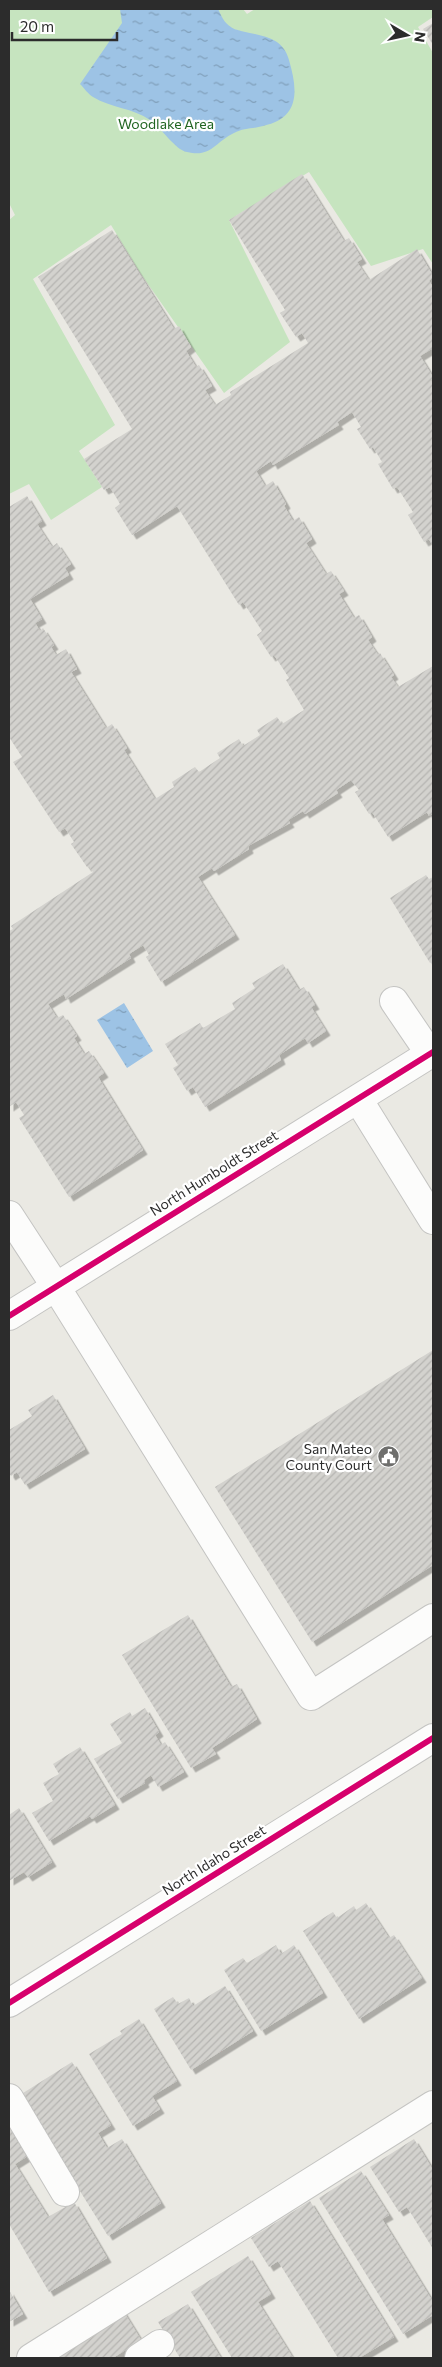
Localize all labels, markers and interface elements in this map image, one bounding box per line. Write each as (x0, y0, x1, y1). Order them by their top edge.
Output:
scale bar (12, 10, 118, 42)
north arrow (382, 10, 432, 60)
text: 20 m (20, 17, 54, 35)
text: N (411, 31, 430, 44)
park label: Woodlake Area (118, 115, 214, 132)
street label: North Humboldt Street (147, 1126, 281, 1219)
place label: San Mateo County Court (285, 1440, 372, 1473)
public building icon: San Mateo County Court (376, 1445, 400, 1469)
street label: North Idaho Street (159, 1821, 269, 1898)

